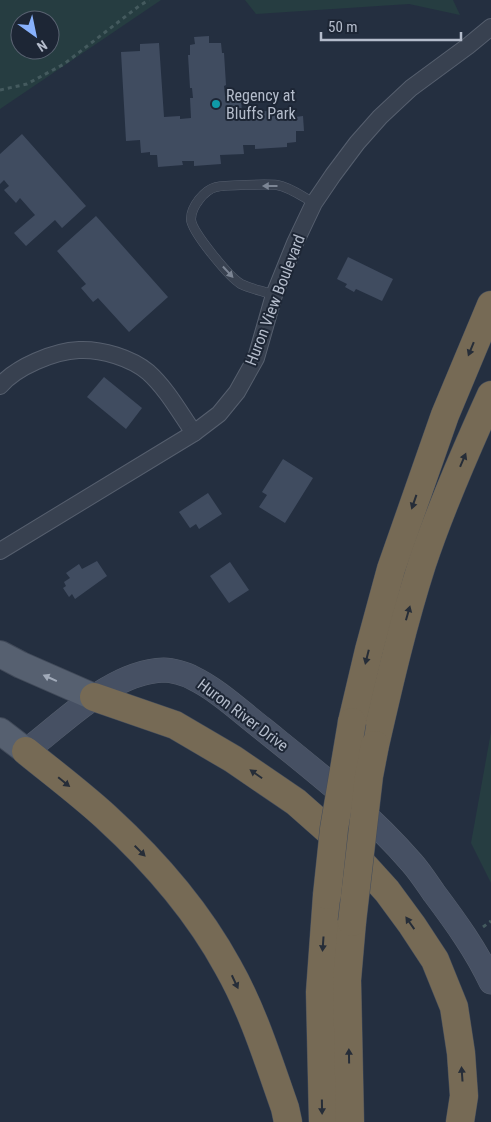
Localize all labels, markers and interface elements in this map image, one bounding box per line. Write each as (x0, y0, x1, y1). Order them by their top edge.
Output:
north arrow (10, 10, 60, 60)
scale bar (321, 10, 461, 42)
text: 50 m (328, 18, 358, 36)
text: N (34, 37, 50, 55)
place label: Regency at Bluffs Park (226, 86, 297, 123)
marker: Regency at Bluffs Park (210, 98, 222, 110)
one-way arrow (262, 182, 278, 190)
street label: Huron View Boulevard (241, 232, 309, 368)
one-way arrow (222, 266, 234, 278)
one-way arrow (467, 342, 475, 357)
one-way arrow (459, 453, 467, 467)
one-way arrow (410, 494, 417, 509)
one-way arrow (404, 605, 412, 620)
one-way arrow (363, 649, 371, 664)
one-way arrow (43, 673, 57, 681)
street label: Huron River Drive (194, 675, 292, 755)
one-way arrow (249, 769, 263, 779)
one-way arrow (57, 777, 70, 788)
one-way arrow (134, 844, 146, 856)
one-way arrow (405, 916, 415, 930)
one-way arrow (319, 936, 327, 952)
one-way arrow (231, 974, 239, 989)
one-way arrow (345, 1048, 353, 1064)
one-way arrow (458, 1065, 466, 1081)
one-way arrow (319, 1099, 327, 1115)

